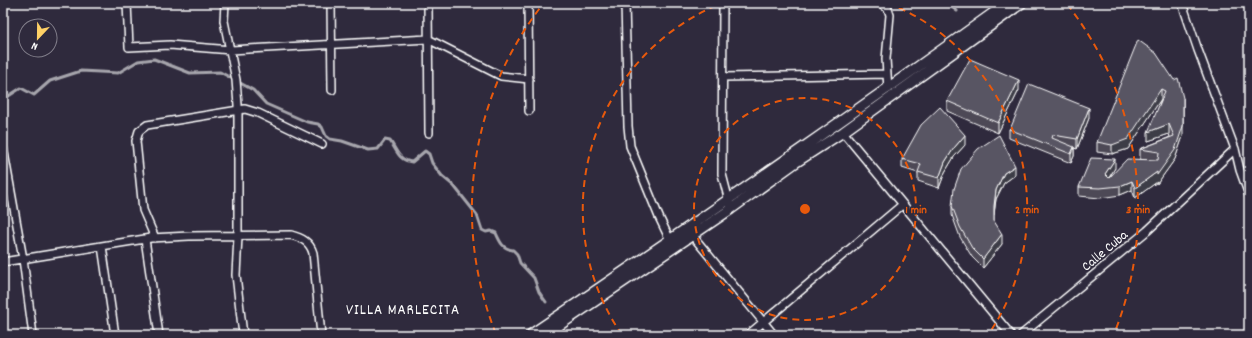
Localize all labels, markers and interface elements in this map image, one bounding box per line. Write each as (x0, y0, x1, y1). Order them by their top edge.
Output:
north arrow (18, 18, 58, 58)
text: N (29, 37, 41, 54)
centre of rings (798, 202, 812, 216)
text: 1 min (905, 202, 927, 219)
text: 2 min (1015, 202, 1039, 219)
text: 3 min (1126, 202, 1150, 219)
street label: Calle Cuba (1078, 226, 1133, 277)
district label: VILLA MARLECITA (346, 300, 460, 322)

